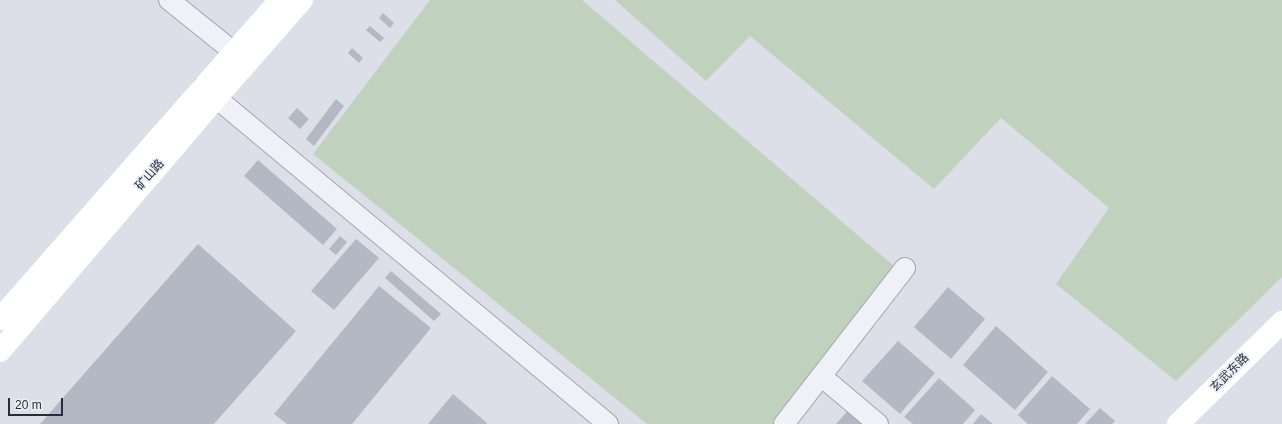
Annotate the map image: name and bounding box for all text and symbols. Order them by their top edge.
street label: 矿山路 [133,157,167,193]
street label: 玄武东路 [1208,351,1252,395]
scale bar [10,390,65,416]
text: 20 m [15,398,42,412]

